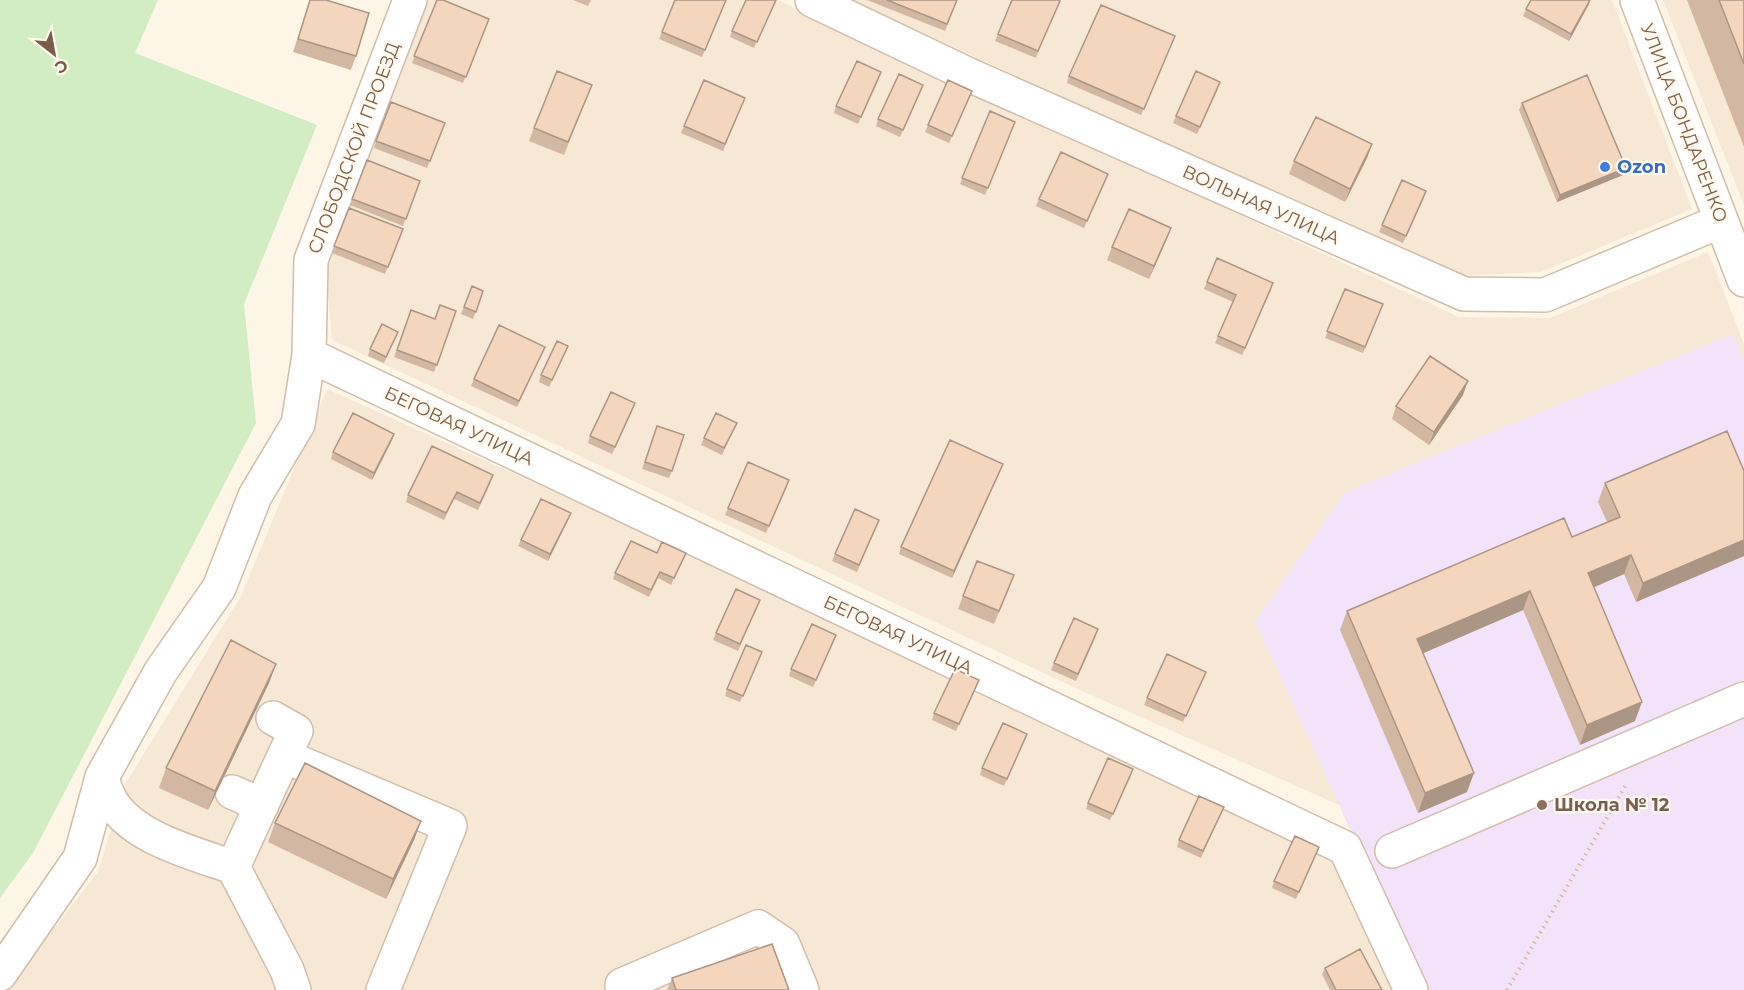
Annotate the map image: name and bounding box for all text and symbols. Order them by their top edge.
street label: УЛИЦА БОНДАРЕНКО [1636,20,1732,226]
north arrow [24,24,84,84]
street label: СЛОБОДСКОЙ ПРОЕЗД [303,39,405,257]
text: С [51,55,71,78]
place label: Ozon [1617,156,1666,178]
street label: ВОЛЬНАЯ УЛИЦА [1179,160,1344,250]
marker: Ozon [1598,160,1612,174]
street label: БЕГОВАЯ УЛИЦА [381,382,538,470]
street label: БЕГОВАЯ УЛИЦА [820,591,977,679]
place label: Школа № 12 [1554,794,1670,816]
marker: Школа № 12 [1535,798,1549,812]

